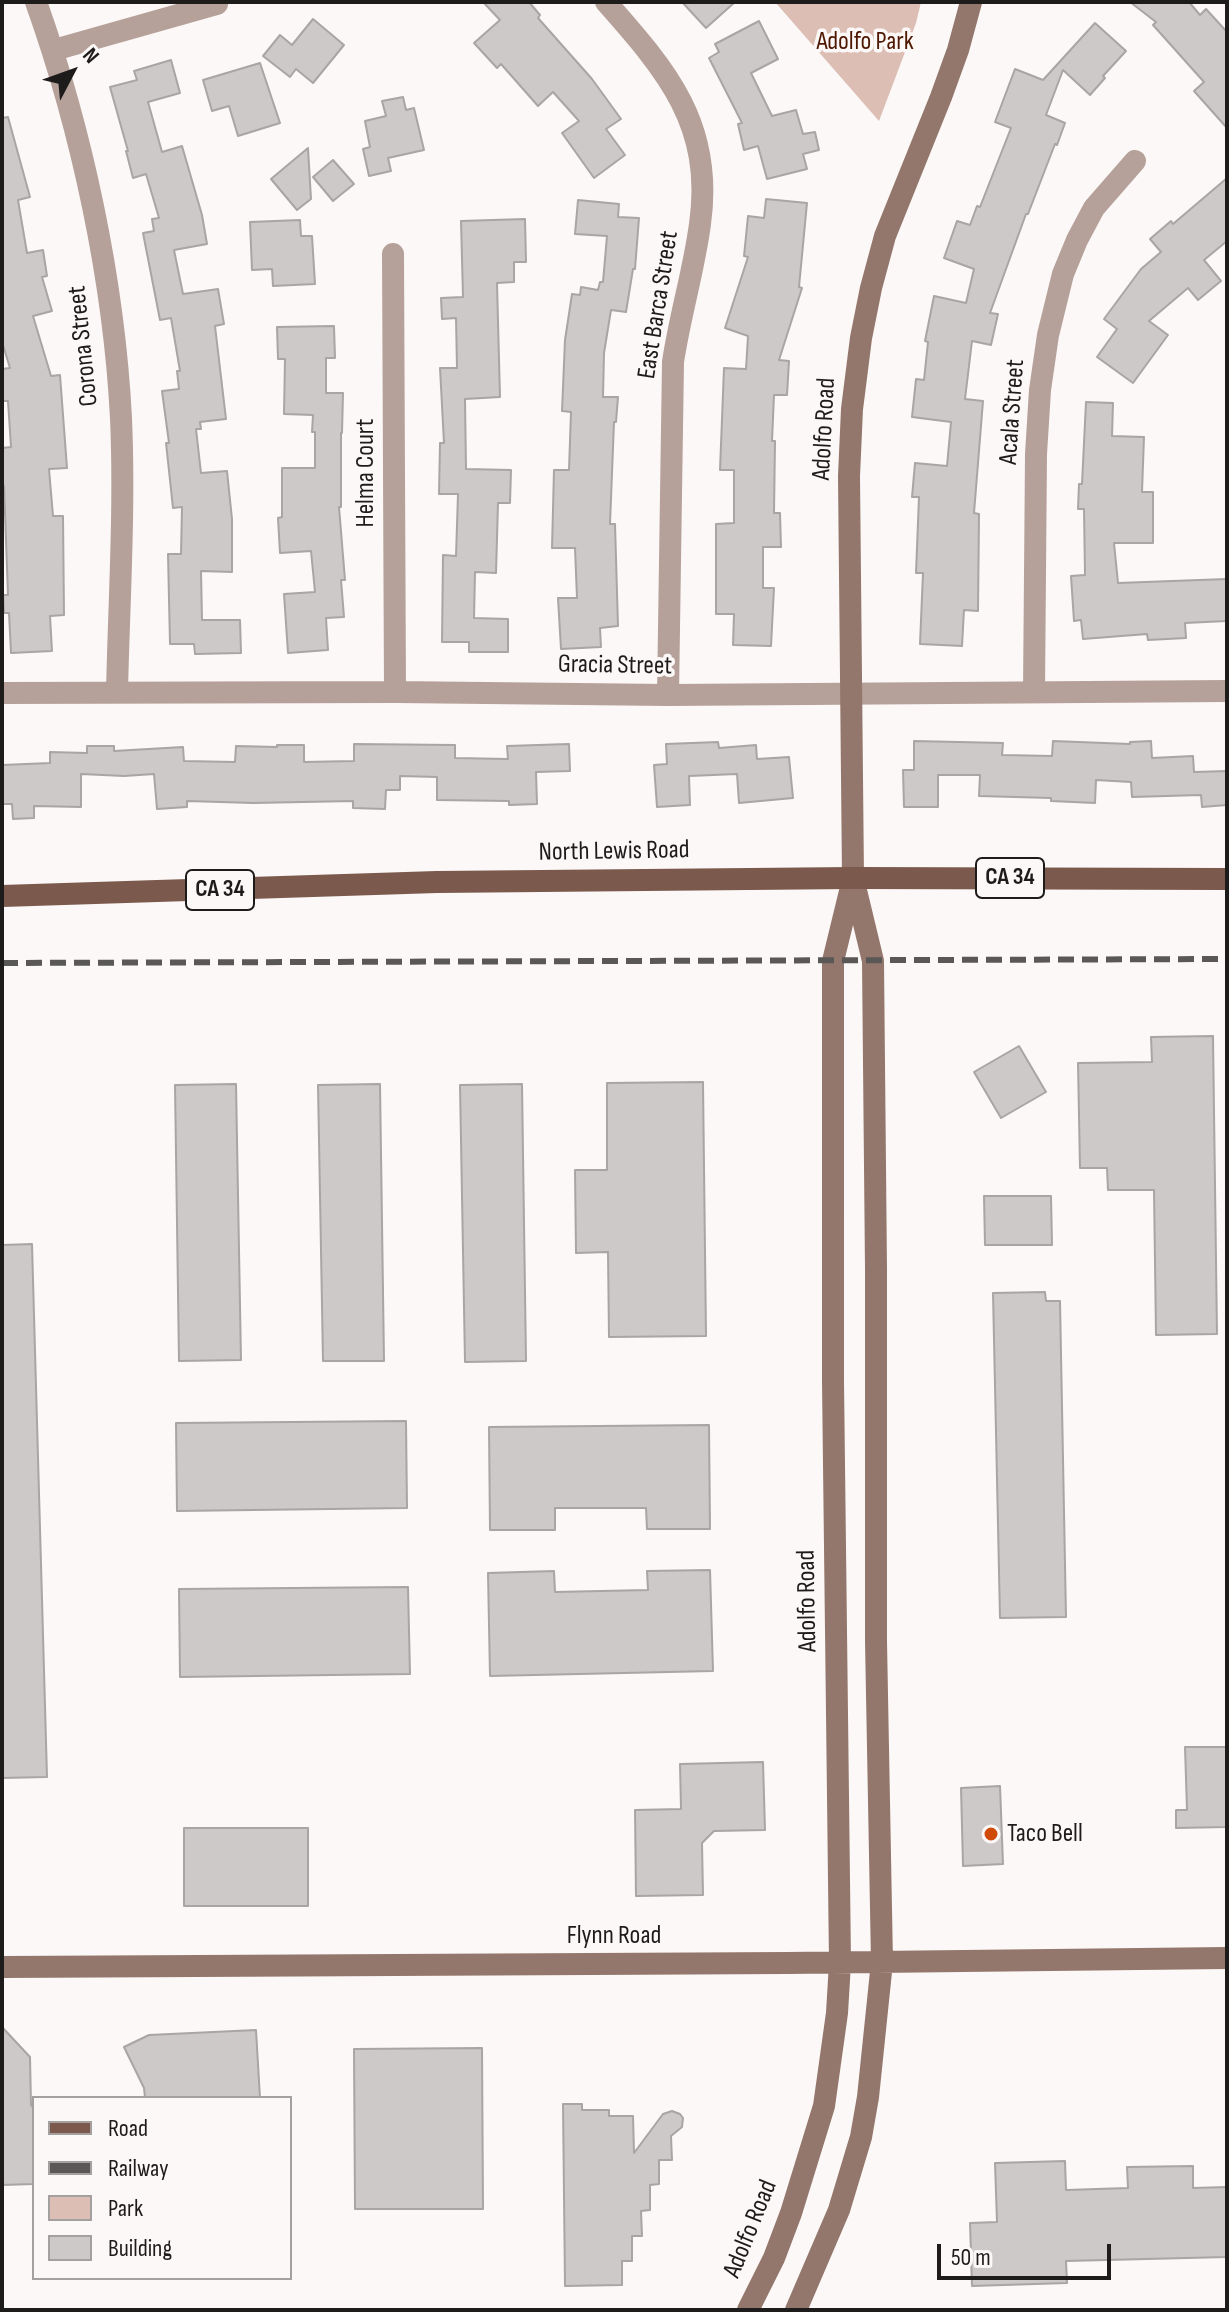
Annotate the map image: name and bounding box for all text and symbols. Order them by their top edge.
park label: Adolfo Park [816,26,914,58]
north arrow [32,32,112,112]
text: N [76,43,105,69]
street label: East Barca Street [632,229,686,381]
street label: Corona Street [62,284,106,408]
street label: Acala Street [994,358,1032,466]
street label: Adolfo Road [807,377,843,481]
street label: Helma Court [350,418,382,528]
street label: Gracia Street [558,649,672,683]
street label: North Lewis Road [538,835,690,869]
road number: CA 34 [976,858,1044,898]
road number: CA 34 [186,870,254,910]
street label: Adolfo Road [792,1550,824,1652]
place label: Taco Bell [1007,1818,1083,1850]
marker: Taco Bell [982,1825,1000,1843]
street label: Flynn Road [567,1920,661,1952]
legend [32,2096,292,2280]
text: Road [108,2114,148,2143]
text: Railway [108,2154,168,2183]
street label: Adolfo Road [717,2176,785,2282]
text: Park [108,2194,143,2223]
scale bar [941,2228,1115,2278]
text: Building [108,2234,172,2263]
text: 50 m [951,2243,991,2272]

